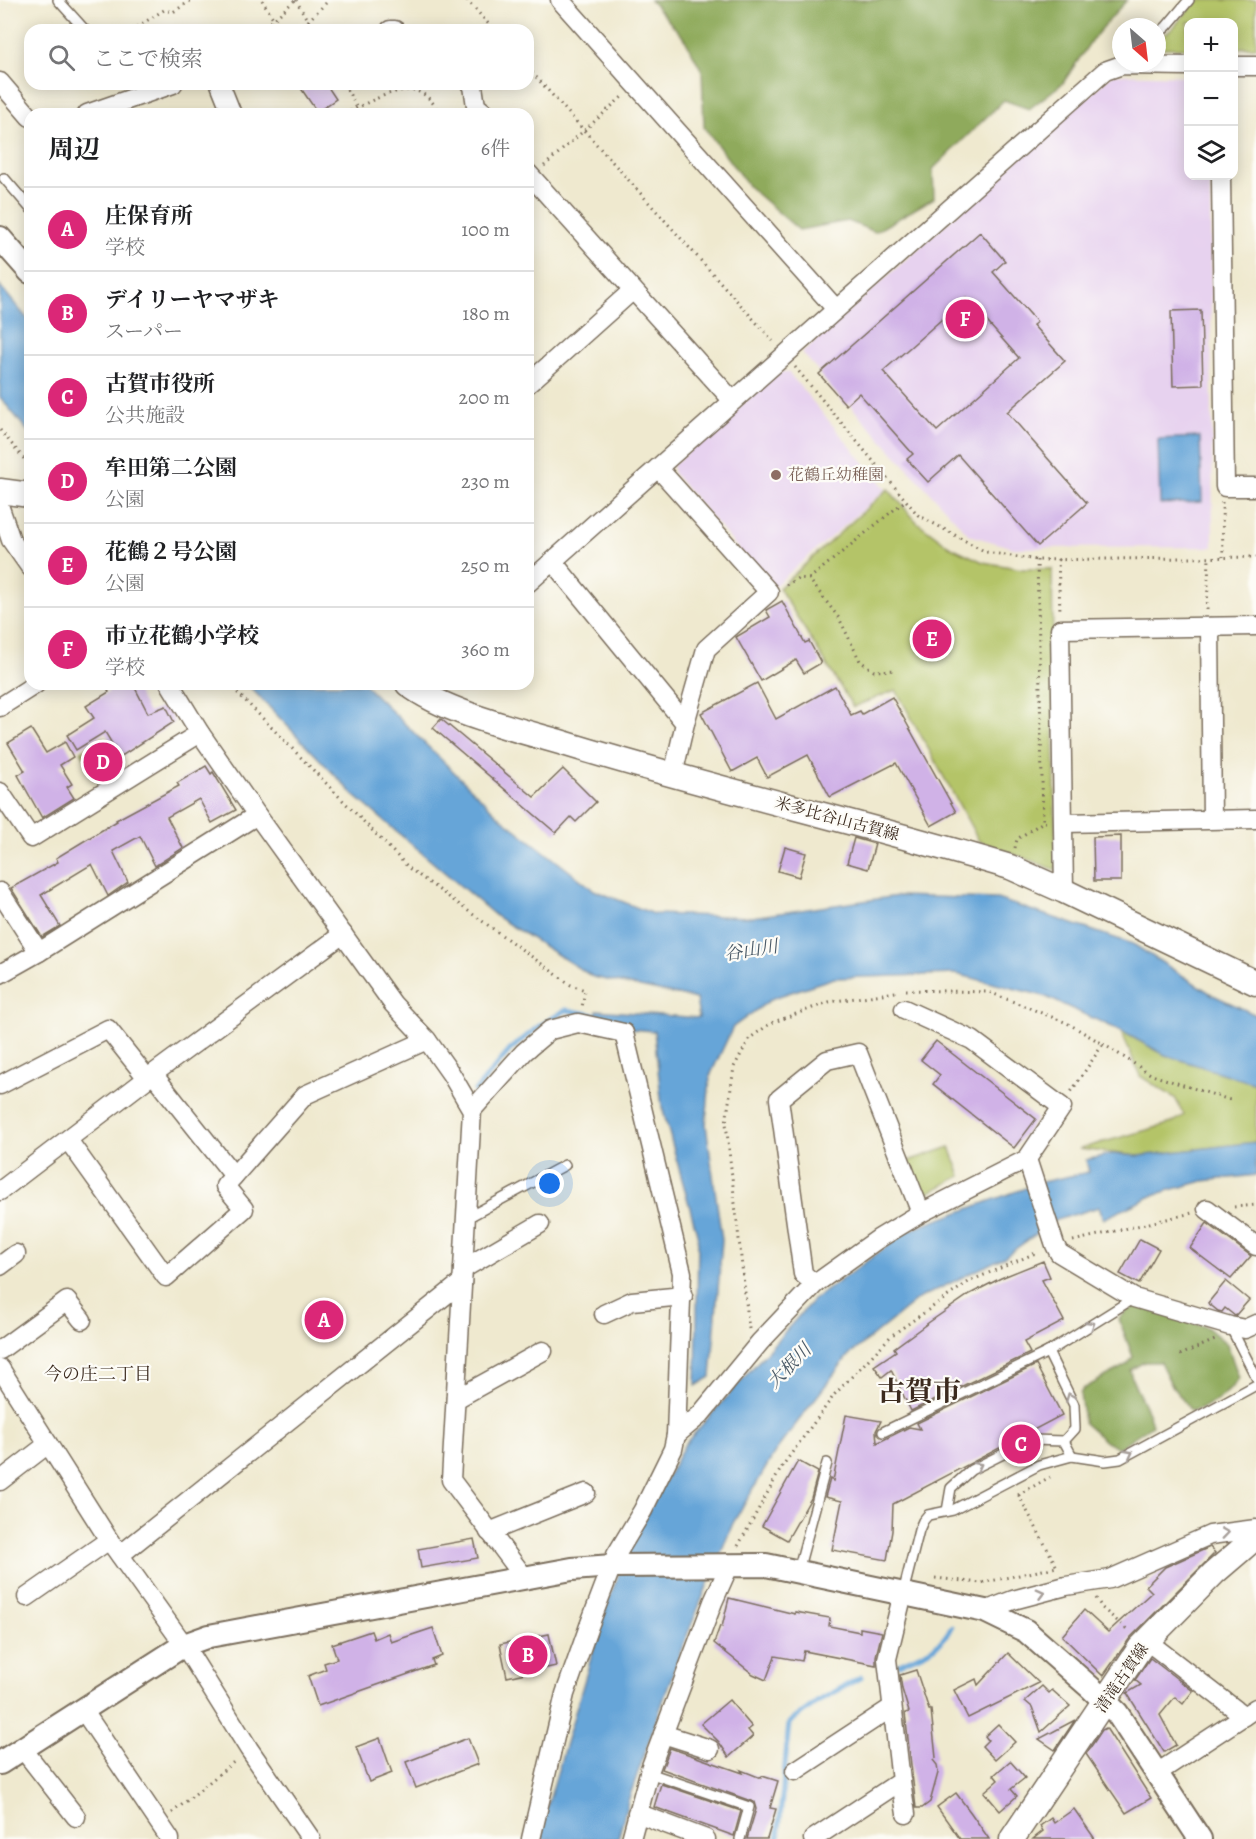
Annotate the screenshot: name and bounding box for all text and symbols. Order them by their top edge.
north arrow [1112,18,1166,72]
map controls [1184,18,1238,180]
button: + [1184,18,1238,72]
search box [24,24,534,90]
icon: search [45,41,78,74]
text: ここで検索 [93,44,203,74]
button: − [1184,72,1238,126]
button: layers [1184,126,1238,180]
text: 周辺 [48,132,100,167]
text: 6件 [481,135,510,162]
text: 庄保育所 [105,201,193,231]
text: A [61,216,74,243]
text: 100 m [461,216,510,243]
text: 学校 [105,234,145,261]
text: デイリーヤマザキ [105,285,279,315]
pin: F [946,296,984,342]
text: B [61,300,74,327]
text: 180 m [462,300,510,327]
text: スーパー [105,318,183,345]
text: 古賀市役所 [105,369,215,399]
text: C [61,384,74,411]
text: 200 m [459,384,510,411]
text: 公共施設 [105,402,185,429]
text: 牟田第二公園 [105,453,237,483]
place label: 花鶴丘幼稚園 [788,464,884,486]
text: D [61,468,74,495]
text: 230 m [461,468,510,495]
marker: 花鶴丘幼稚園 [769,468,783,482]
text: 公園 [105,486,145,513]
text: 花鶴２号公園 [105,537,237,567]
text: E [62,552,73,579]
text: 250 m [461,552,510,579]
text: 公園 [105,570,145,597]
pin: E [912,616,952,662]
text: 市立花鶴小学校 [105,621,259,651]
text: F [62,636,73,663]
text: 360 m [461,636,510,663]
text: 学校 [105,654,145,681]
pin: D [84,740,122,784]
street label: 米多比谷山古賀線 [772,792,902,846]
water label: 谷山川 [722,934,782,966]
your location [535,1169,564,1198]
pin: A [304,1298,344,1342]
one-way arrow [1085,1321,1095,1333]
water label: 大根川 [762,1337,818,1394]
district label: 今の庄二丁目 [44,1362,152,1386]
district label: 古賀市 [877,1373,961,1411]
one-way arrow [1065,1392,1077,1403]
pin: C [1002,1422,1040,1466]
one-way arrow [1122,1450,1133,1461]
one-way arrow [972,1462,982,1473]
one-way arrow [1220,1527,1229,1540]
one-way arrow [1035,1587,1045,1600]
pin: B [508,1632,548,1678]
street label: 清滝古賀線 [1090,1639,1154,1717]

